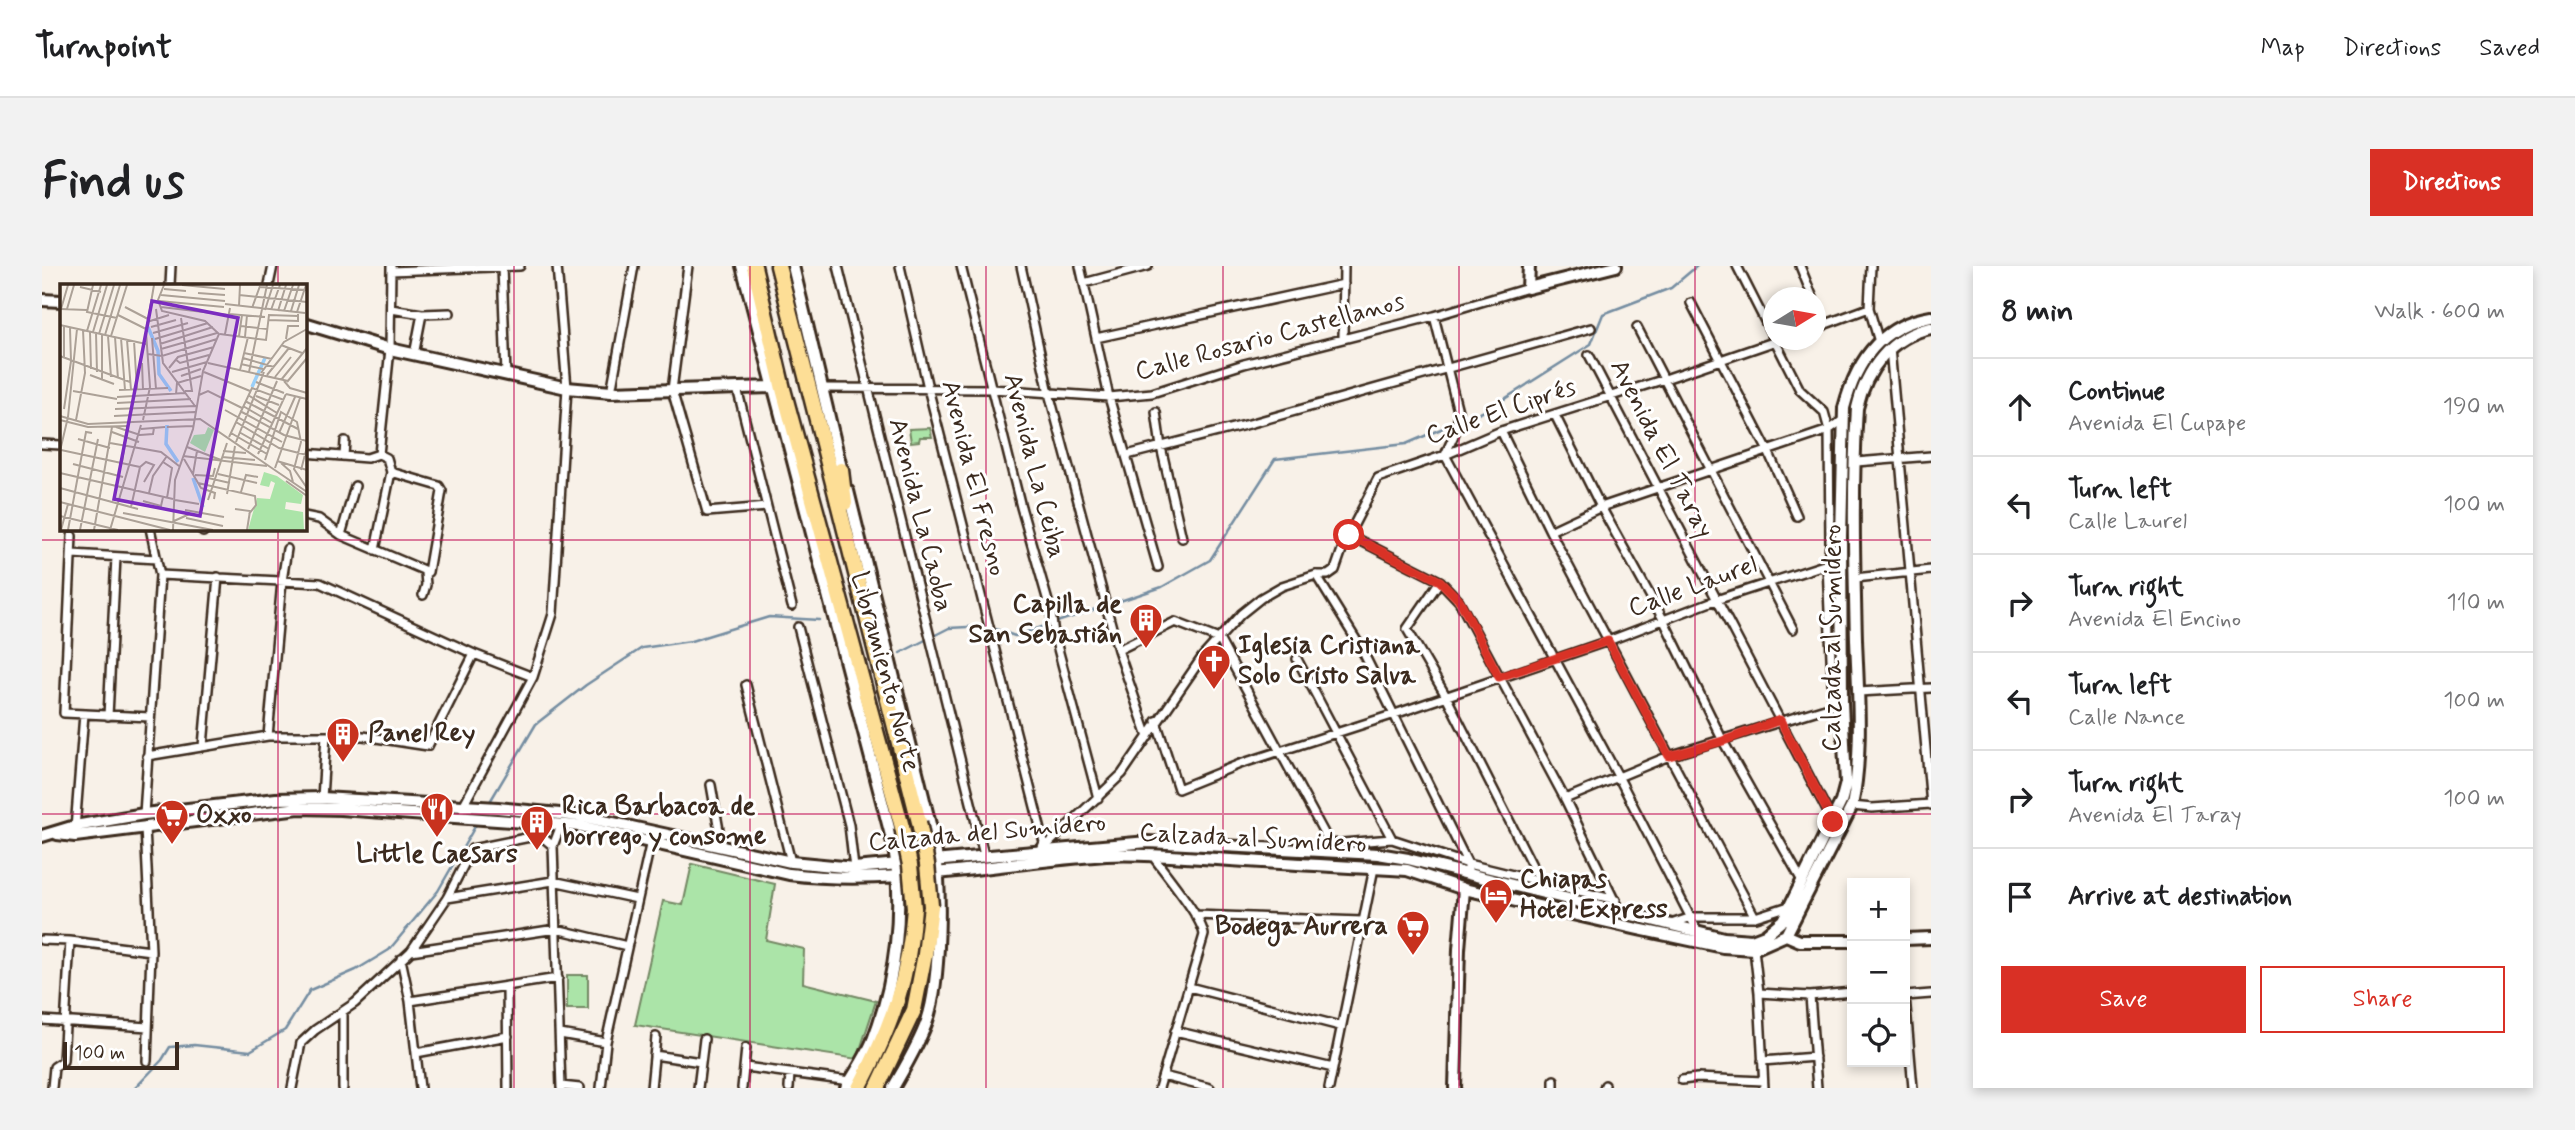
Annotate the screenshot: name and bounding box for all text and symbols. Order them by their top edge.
text: Turnpoint [35,26,172,70]
text: Map [2261,33,2305,64]
text: Directions [2343,33,2441,64]
text: Saved [2479,33,2540,64]
button: Directions [2370,149,2533,216]
text: Find us [42,150,185,215]
inset map [60,284,306,530]
street label: Calle Rosario Castellanos [1132,285,1408,389]
north arrow [1763,287,1826,350]
text: 8 min [2001,292,2074,331]
text: Walk · 600 m [2374,297,2505,327]
street label: Avenida El Taray [1601,354,1721,544]
street label: Avenida La Ceiba [995,370,1073,562]
street label: Calle El Ciprés [1421,370,1581,454]
text: Continue [2068,375,2165,409]
street label: Avenida El Fresno [932,377,1014,579]
icon: ahead [2001,388,2039,426]
text: 190 m [2443,392,2505,422]
text: Avenida El Cupape [2068,409,2246,439]
street label: Avenida La Caoba [880,415,960,615]
text: Turn left [2068,473,2172,507]
icon: left [2001,486,2039,524]
text: 100 m [2443,490,2505,520]
text: Calle Laurel [2068,507,2187,537]
route start [1333,519,1364,550]
street label: Calzada al Sumidero [1816,524,1850,752]
street label: Calle Laurel [1624,548,1762,626]
street label: Libramiento Norte [842,568,928,776]
text: Turn right [2068,571,2184,605]
icon: right [2001,584,2039,622]
place label: Capilla de San Sebastián [969,588,1122,652]
text: 110 m [2446,588,2505,618]
building icon: Capilla de San Sebastián [1127,601,1165,650]
text: Avenida El Encino [2068,605,2241,635]
place label: Iglesia Cristiana Solo Cristo Salva [1238,629,1421,693]
church icon: Iglesia Cristiana Solo Cristo Salva [1195,642,1233,691]
text: Turn left [2068,669,2172,703]
icon: left [2001,682,2039,720]
text: 100 m [2443,686,2505,716]
text: Calle Nance [2068,703,2185,733]
building icon: Panel Rey [324,715,362,764]
place label: Panel Rey [368,717,475,751]
text: Turn right [2068,767,2184,801]
icon: right [2001,780,2039,818]
text: 100 m [2443,784,2505,814]
restaurant icon: Little Caesars [418,790,456,839]
place label: Rica Barbacoa de borrego y consome [562,790,766,855]
supermarket icon: Oxxo [153,797,191,846]
place label: Oxxo [196,799,252,833]
text: Avenida El Taray [2068,801,2242,831]
building icon: Rica Barbacoa de borrego y consome [518,803,556,852]
street label: Calzada del Sumidero [867,806,1107,860]
route end [1817,806,1848,837]
street label: Calzada al Sumidero [1138,816,1368,862]
place label: Little Caesars [356,838,518,872]
place label: Chiapas Hotel Express [1520,863,1668,927]
hotel icon: Chiapas Hotel Express [1477,876,1515,925]
map controls [1847,878,1910,1067]
button: + [1847,878,1910,941]
icon: arrive [2001,878,2039,916]
text: Arrive at destination [2068,880,2292,914]
supermarket icon: Bodega Aurrera [1394,908,1432,957]
place label: Bodega Aurrera [1215,910,1388,947]
button: − [1847,941,1910,1004]
button: Save [2001,966,2246,1033]
button: Share [2260,966,2505,1033]
button: locate [1847,1004,1910,1067]
scale bar [63,1039,178,1071]
text: 100 m [74,1041,125,1066]

